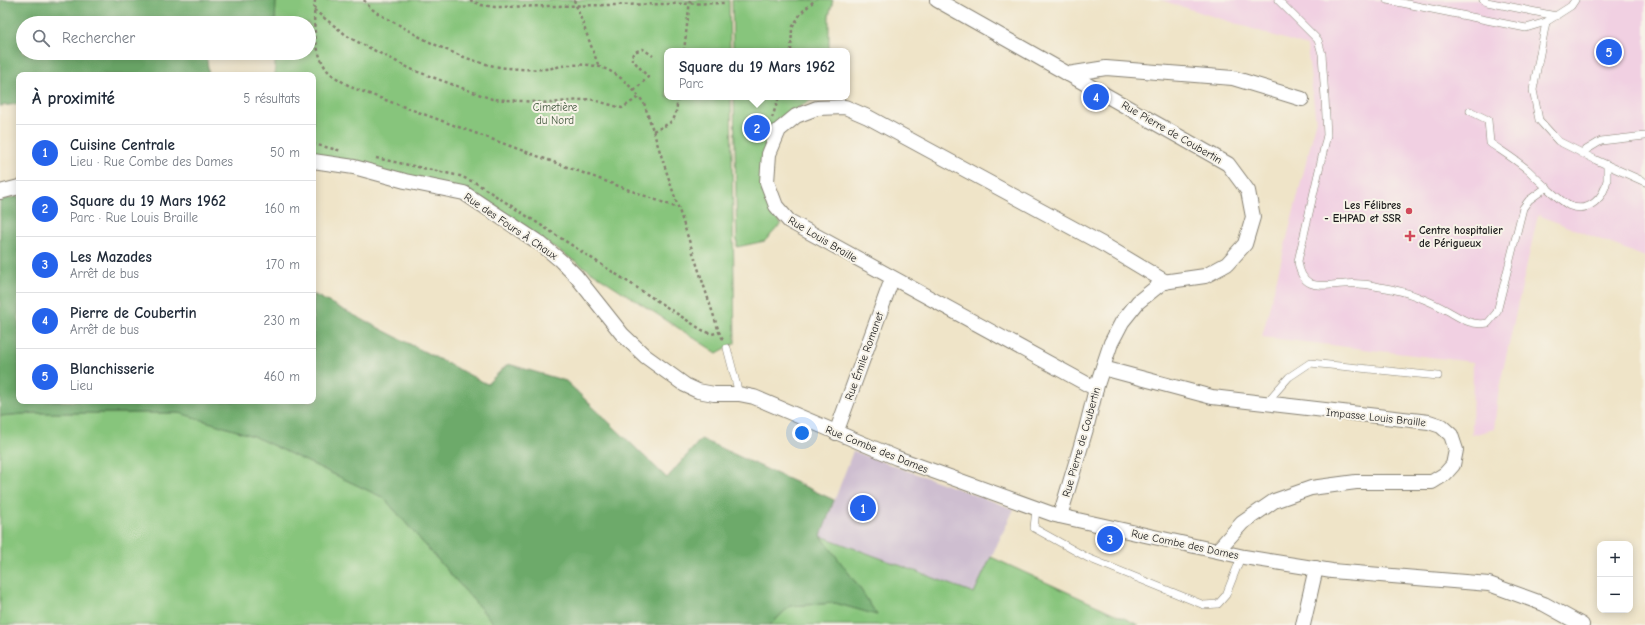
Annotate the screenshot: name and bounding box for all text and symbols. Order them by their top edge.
search box [16,16,316,60]
icon: search [30,27,52,49]
text: Rechercher [62,29,135,47]
pin: 5 [1596,37,1622,67]
popup [664,48,850,100]
text: Square du 19 Mars 1962 [679,58,835,76]
text: Parc [679,76,703,91]
pin: 4 [1083,82,1109,112]
text: À proximité [32,89,115,108]
text: 5 résultats [243,91,300,106]
street label: Rue Pierre de Coubertin [1119,98,1224,167]
park label: Cimetière du Nord [533,101,578,127]
pin: 2 [744,113,770,143]
text: Cuisine Centrale [70,136,175,154]
text: 1 [42,145,48,160]
text: 50 m [270,145,300,160]
text: Lieu · Rue Combe des Dames [70,154,233,169]
street label: Rue des Fours À Chaux [462,189,561,263]
text: Square du 19 Mars 1962 [70,192,226,210]
place label: Les Félibres - EHPAD et SSR [1324,199,1402,225]
text: 2 [42,201,48,216]
text: 160 m [265,201,300,216]
marker: Les Félibres - EHPAD et SSR [1404,206,1414,216]
text: Parc · Rue Louis Braille [70,210,198,225]
street label: Rue Louis Braille [786,214,860,265]
place label: Centre hospitalier de Périgueux [1419,224,1503,250]
marker: Centre hospitalier de Périgueux [1404,230,1416,242]
text: Les Mazades [70,248,152,266]
text: 3 [42,257,48,272]
text: 170 m [266,257,300,272]
text: Arrêt de bus [70,266,139,281]
text: Pierre de Coubertin [70,304,197,322]
street label: Rue Émile Romanet [842,309,887,402]
text: 4 [42,313,48,328]
text: 230 m [264,313,300,328]
text: Arrêt de bus [70,322,139,337]
text: Blanchisserie [70,360,154,378]
text: 5 [42,369,48,384]
text: 460 m [264,369,300,384]
text: Lieu [70,378,93,393]
street label: Rue Pierre de Coubertin [1060,386,1103,499]
street label: Impasse Louis Braille [1325,406,1427,429]
your location [792,423,812,443]
street label: Rue Combe des Dames [824,423,930,476]
pin: 1 [850,493,876,523]
pin: 3 [1097,524,1123,554]
street label: Rue Combe des Dames [1130,527,1240,562]
map controls [1597,541,1633,613]
button: + [1597,541,1633,577]
button: − [1597,577,1633,613]

